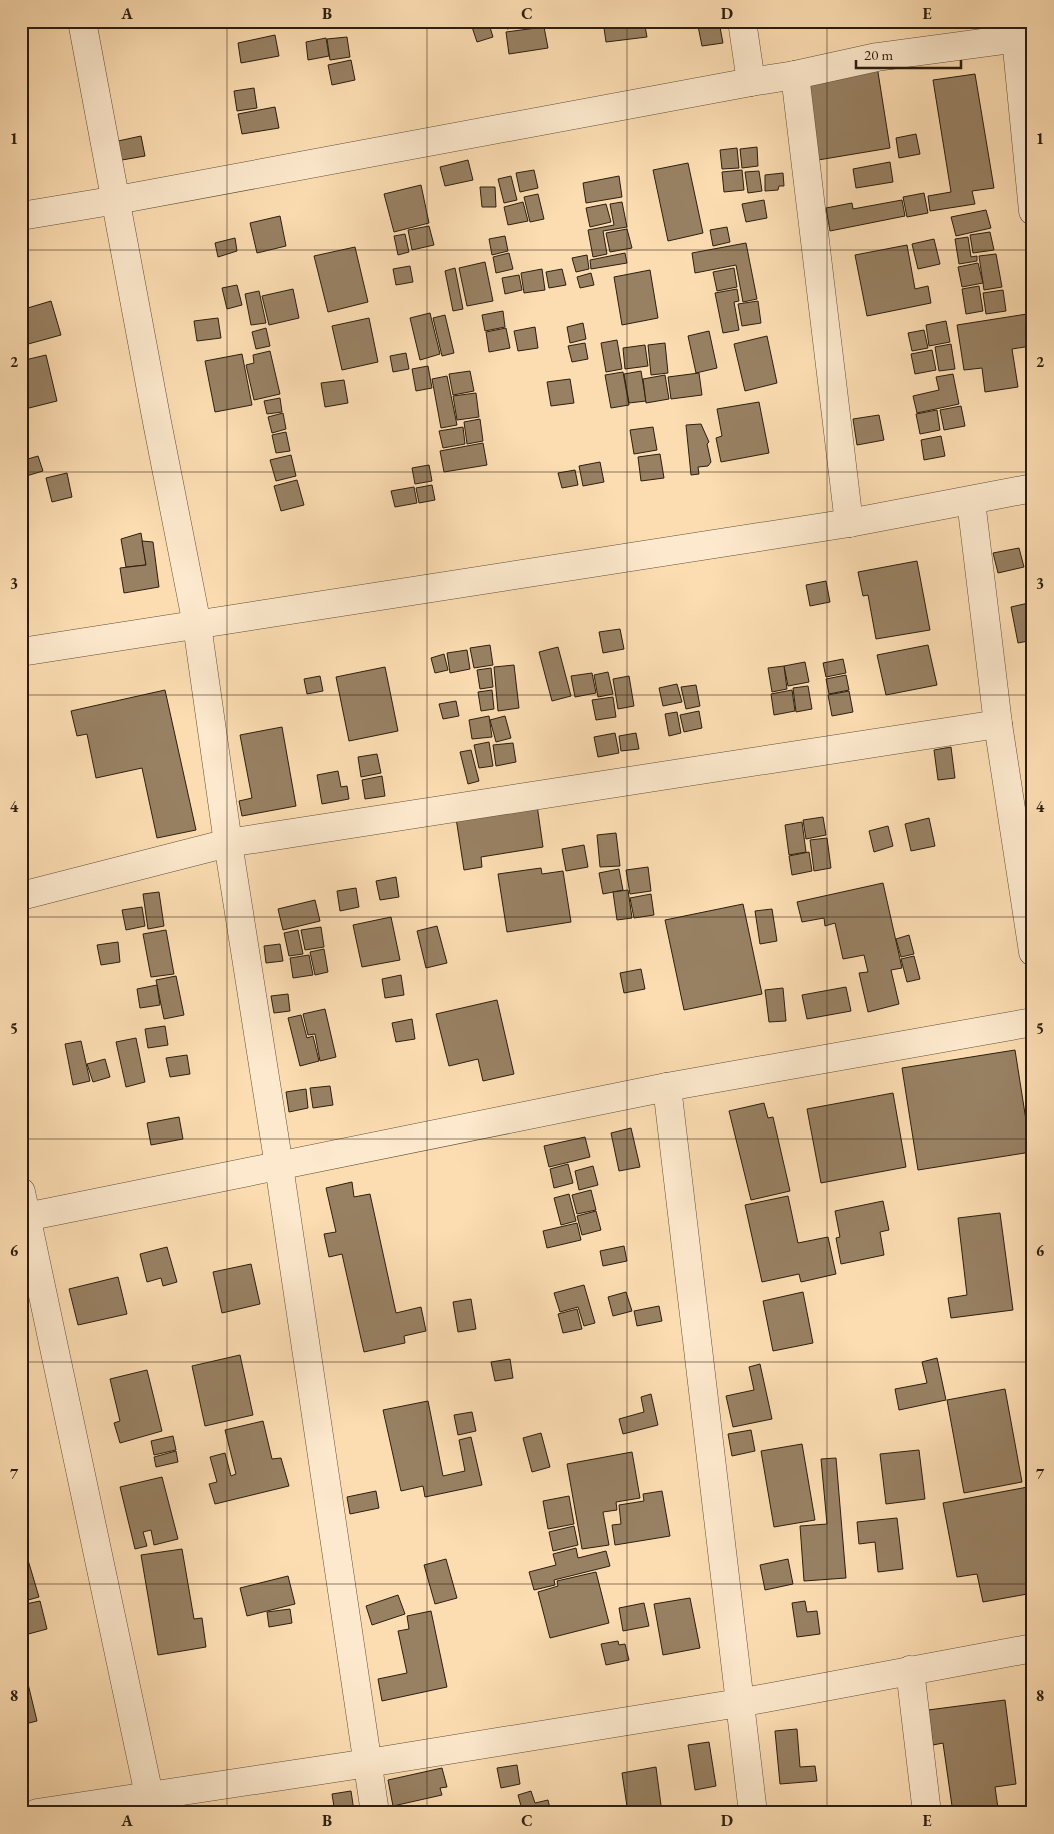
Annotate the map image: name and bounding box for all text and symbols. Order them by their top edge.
text: A [120,3,133,24]
text: B [322,3,332,24]
text: C [521,3,533,24]
text: D [721,3,733,24]
text: E [922,3,932,24]
scale bar [856,38,962,70]
text: 20 m [864,45,893,64]
text: 1 [10,128,18,149]
text: 1 [1036,128,1044,149]
text: 2 [10,351,19,372]
text: 2 [1036,351,1045,372]
text: 3 [10,573,18,594]
text: 3 [1036,573,1044,594]
text: 4 [10,796,19,817]
text: 4 [1036,796,1045,817]
text: 5 [10,1018,18,1039]
text: 5 [1036,1018,1044,1039]
text: 6 [10,1240,19,1261]
text: 6 [1036,1240,1045,1261]
text: 7 [10,1463,19,1484]
text: 7 [1036,1463,1045,1484]
text: 8 [10,1685,18,1706]
text: 8 [1036,1685,1044,1706]
text: A [120,1810,133,1831]
text: B [322,1810,332,1831]
text: C [521,1810,533,1831]
text: D [721,1810,733,1831]
text: E [922,1810,932,1831]

